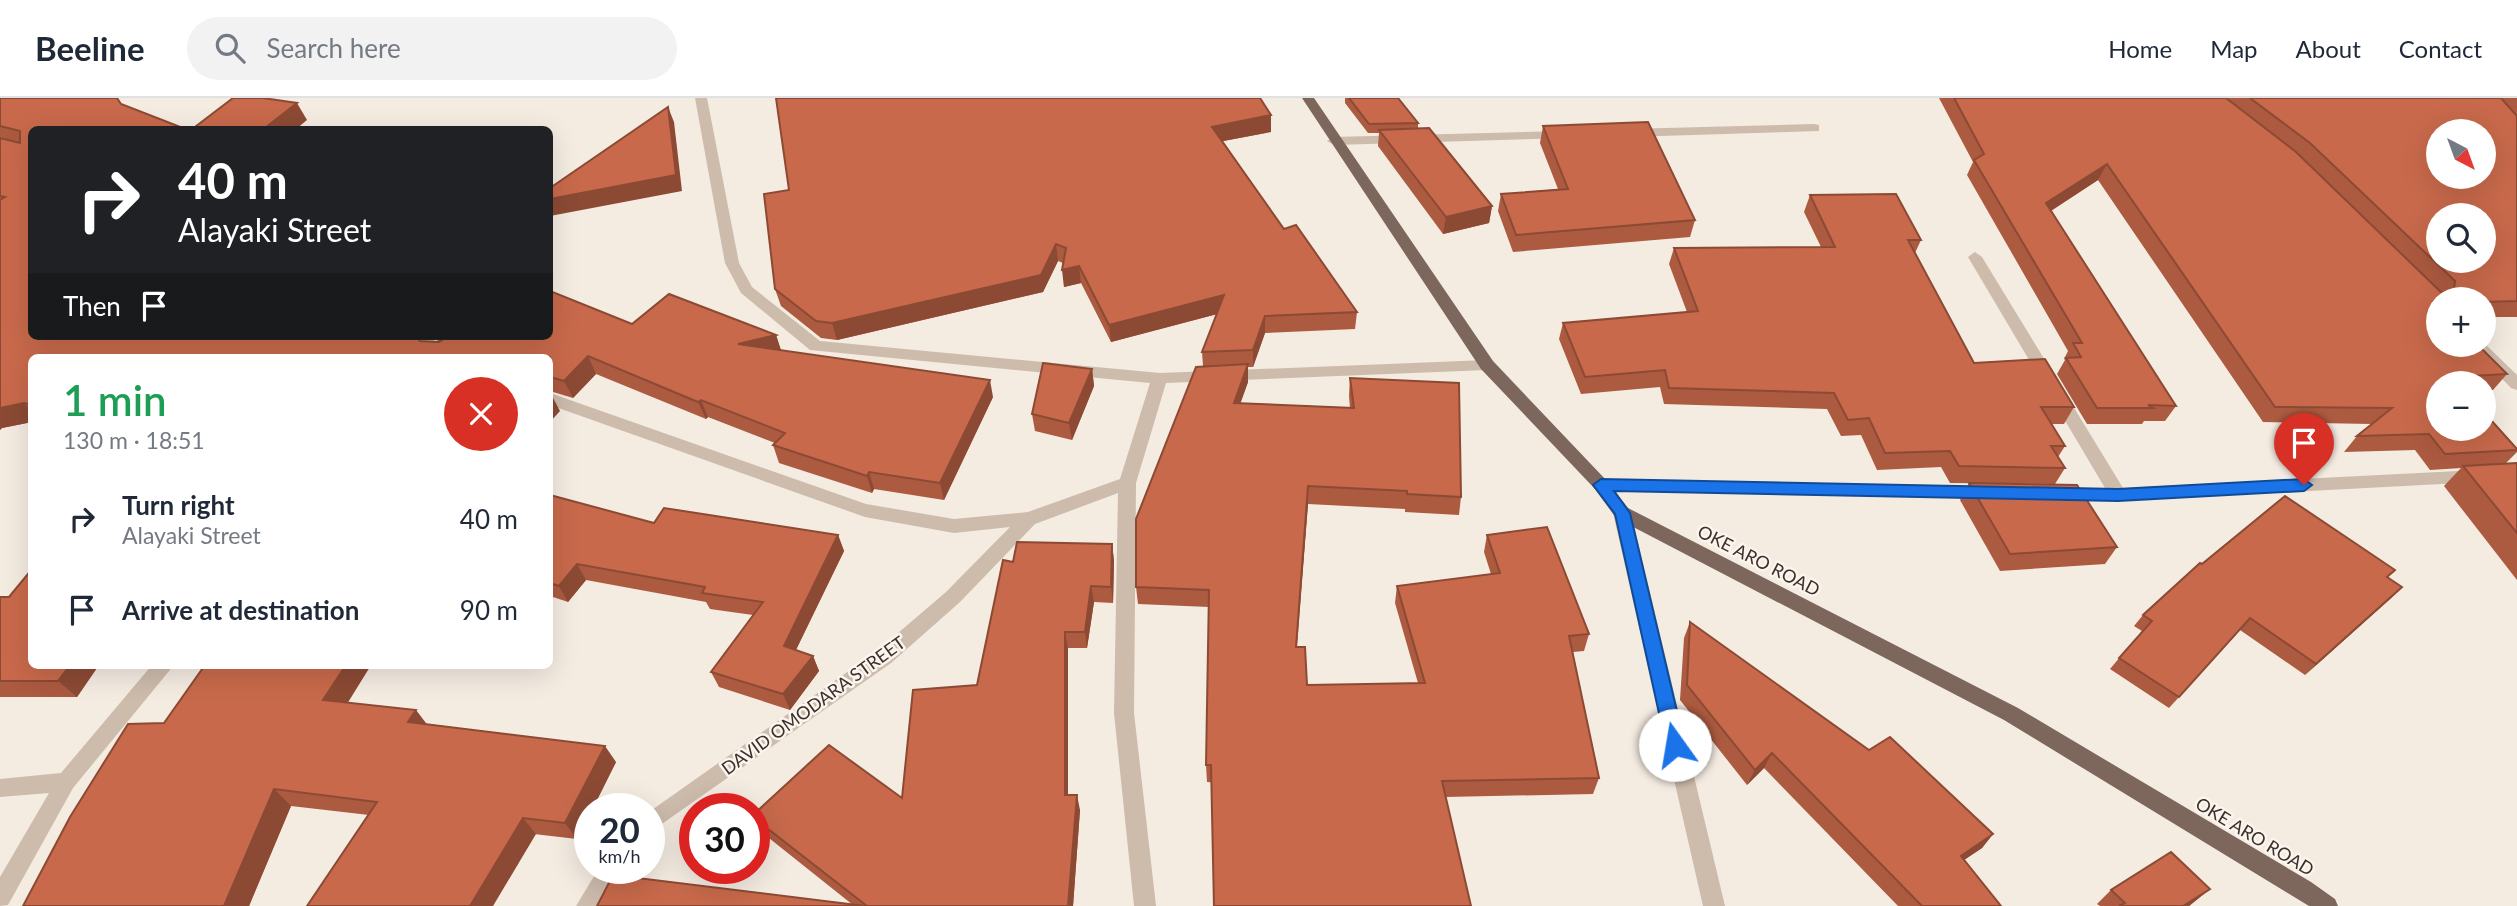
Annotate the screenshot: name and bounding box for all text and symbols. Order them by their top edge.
search box [187,17,677,80]
text: Beeline [35,28,145,68]
icon: search [211,29,249,67]
text: Search here [267,32,401,64]
text: Home [2108,34,2172,63]
text: Map [2210,34,2258,63]
text: About [2296,34,2361,63]
text: Contact [2399,34,2482,63]
north arrow [2426,119,2496,189]
map controls [2426,119,2496,441]
text: 40 m [178,151,288,209]
icon: right [63,154,154,245]
button: search [2426,203,2496,273]
text: Alayaki Street [178,210,371,249]
icon: arrive [135,287,173,325]
button: + [2426,287,2496,357]
text: Then [63,290,121,322]
button: − [2426,371,2496,441]
text: 1 min [63,375,167,425]
button: close [444,377,518,451]
pin [2274,413,2334,485]
icon: arrive [2285,424,2323,462]
text: 130 m · 18:51 [63,426,205,454]
text: Turn right [122,489,235,521]
icon: right [63,500,101,538]
text: 40 m [460,503,518,535]
street label: OKE ARO ROAD [1694,520,1824,600]
text: Alayaki Street [122,521,261,549]
icon: arrive [63,591,101,629]
text: Arrive at destination [122,594,359,626]
text: 90 m [460,594,518,626]
street label: DAVID OMODARA STREET [717,631,909,779]
position arrow [1638,708,1712,782]
street label: OKE ARO ROAD [2192,792,2318,880]
speed limit sign: 30 [679,793,770,884]
text: 20 [599,808,640,850]
text: km/h [598,845,641,867]

